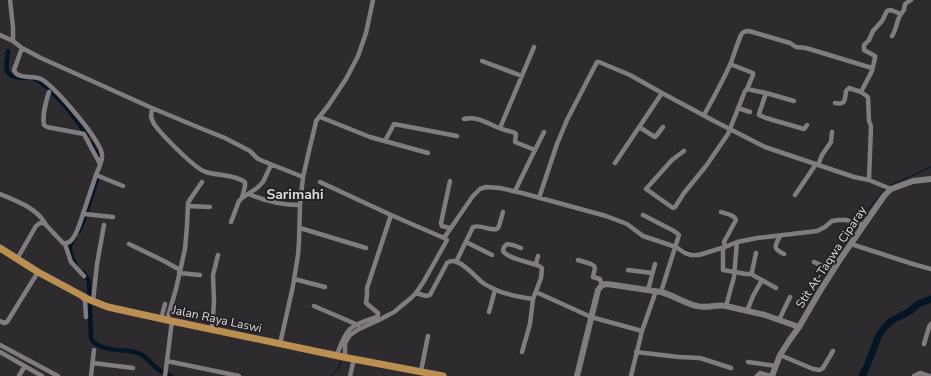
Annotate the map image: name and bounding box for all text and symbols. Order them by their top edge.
district label: Sarimahi [266,185,324,204]
street label: Stit At-Taqwa Ciparay [792,202,871,311]
street label: Jalan Raya Laswi [170,301,263,336]

